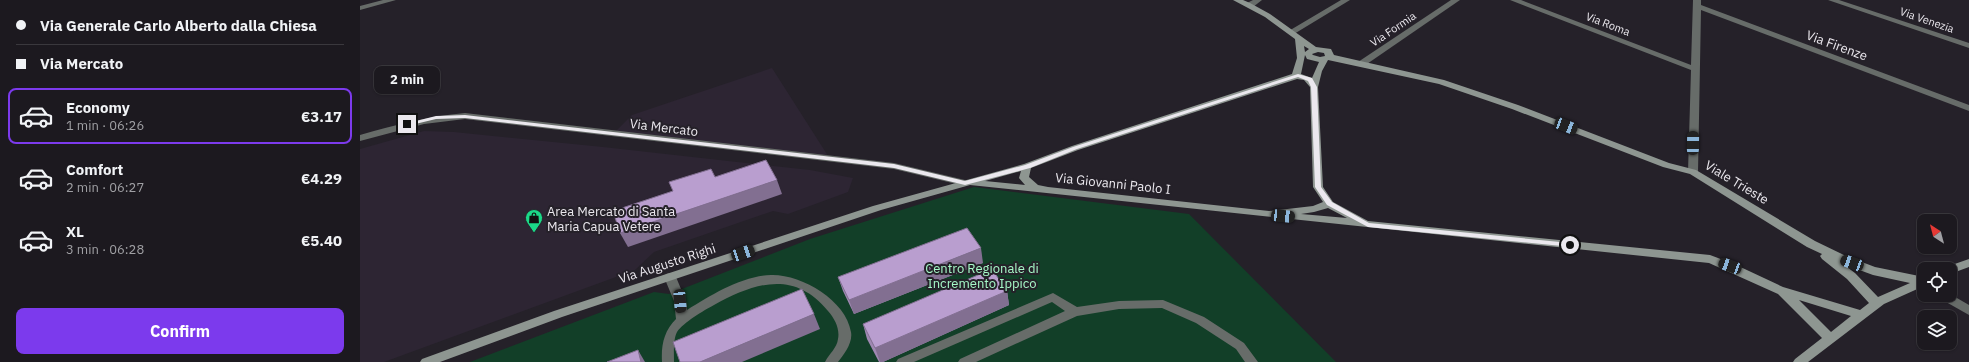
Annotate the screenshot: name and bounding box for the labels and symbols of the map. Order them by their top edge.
street label: Via Venezia [1898,4,1956,36]
street label: Via Formia [1367,9,1419,49]
street label: Via Roma [1584,9,1632,39]
street label: Via Firenze [1804,27,1870,64]
callout: 2 min [374,66,440,94]
route end [398,115,416,133]
street label: Via Mercato [629,115,699,140]
car [1553,116,1579,136]
car [1687,131,1699,155]
street label: Viale Trieste [1702,157,1772,208]
street label: Via Giovanni Paolo I [1054,169,1172,198]
place label: Area Mercato di Santa Maria Capua Vetere [547,203,675,235]
shop icon: Area Mercato di Santa Maria Capua Vetere [524,208,544,233]
car [1270,209,1296,223]
north arrow [1917,214,1957,254]
route start [1561,236,1579,254]
street label: Via Augusto Righi [616,240,718,287]
car [730,243,756,263]
car [1839,253,1865,273]
car [1717,256,1743,276]
park label: Centro Regionale di Incremento Ippico [925,260,1039,292]
car [673,289,687,313]

